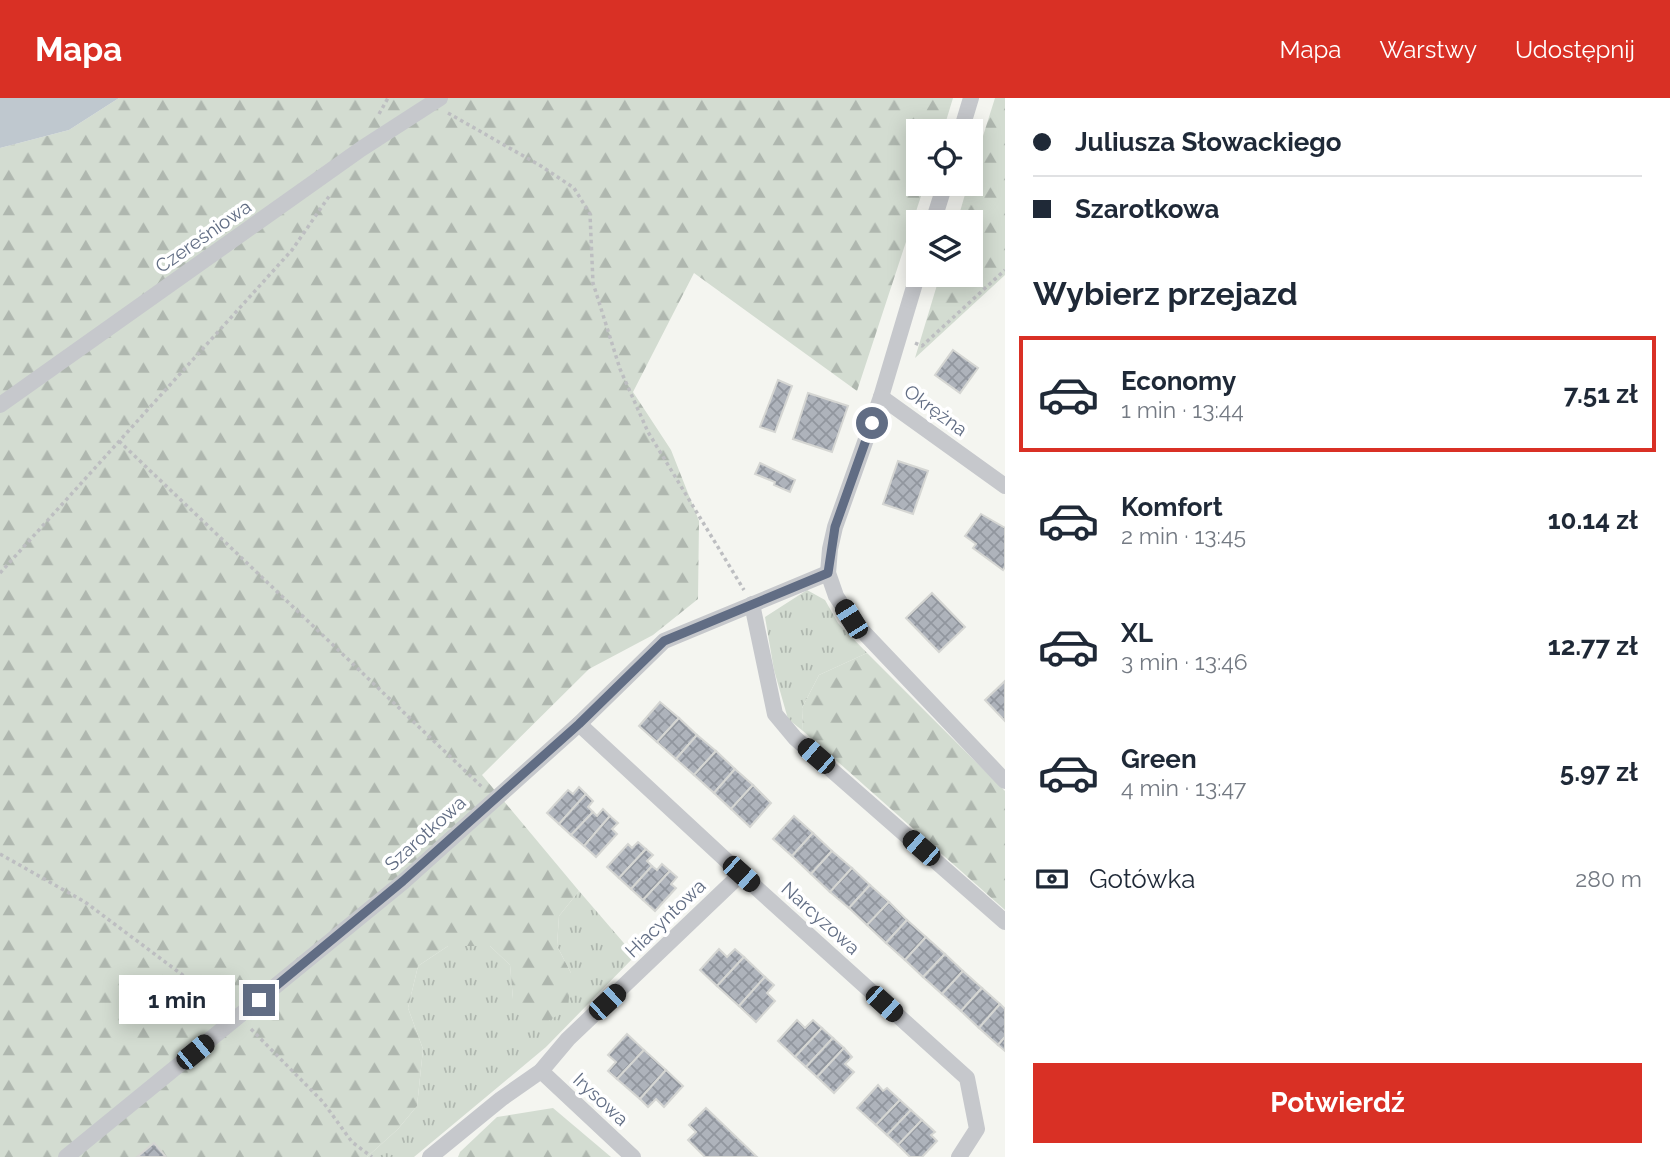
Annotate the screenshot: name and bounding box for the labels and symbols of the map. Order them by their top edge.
street label: Czereśniowa [151,195,255,277]
street label: Okrężna [900,380,972,440]
route start [856,407,888,439]
car [831,596,872,642]
car [794,734,839,778]
street label: Szarotkowa [380,791,470,875]
car [899,826,944,870]
car [719,852,764,896]
street label: Hiacyntowa [620,874,710,962]
street label: Narcyzowa [777,877,865,959]
callout: 1 min [119,976,234,1024]
car [585,980,630,1024]
car [862,982,907,1026]
route end [243,984,275,1016]
car [173,1031,218,1073]
street label: Irysowa [569,1068,633,1130]

